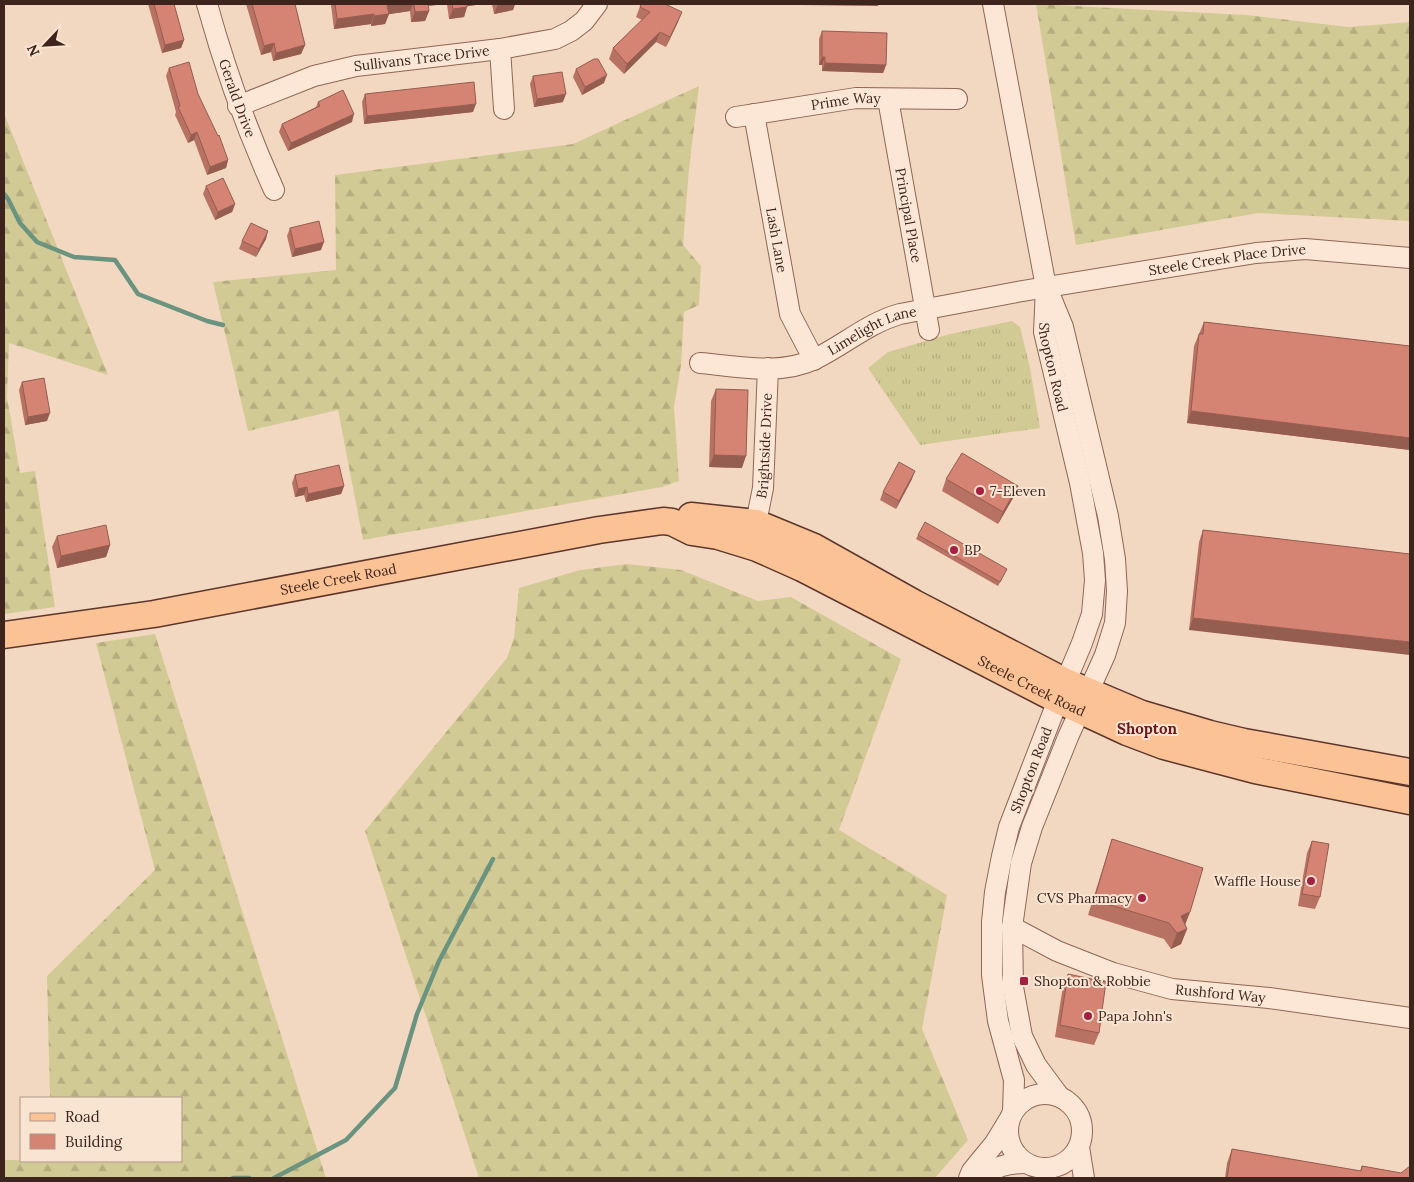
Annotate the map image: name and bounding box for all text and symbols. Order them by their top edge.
north arrow [20,20,70,70]
street label: Sullivans Trace Drive [353,41,491,75]
text: N [23,42,44,59]
street label: Gerald Drive [215,57,260,141]
street label: Prime Way [810,89,881,114]
street label: Principal Place [891,166,926,264]
street label: Lash Lane [762,206,791,274]
street label: Steele Creek Place Drive [1147,240,1307,279]
street label: Limelight Lane [824,302,918,359]
street label: Shopton Road [1035,322,1072,414]
street label: Brightside Drive [752,392,776,500]
place label: 7-Eleven [990,482,1046,500]
marker: 7-Eleven [974,485,986,497]
place label: BP [964,541,982,559]
marker: BP [948,544,960,556]
street label: Steele Creek Road [279,559,398,599]
street label: Steele Creek Road [975,651,1088,721]
district label: Shopton [1117,719,1177,738]
street label: Shopton Road [1006,724,1056,816]
place label: Waffle House [1214,872,1301,890]
marker: Waffle House [1305,875,1317,887]
place label: CVS Pharmacy [1037,889,1133,907]
marker: CVS Pharmacy [1136,892,1148,904]
place label: Shopton & Robbie [1034,972,1151,990]
marker: Shopton & Robbie [1018,975,1030,987]
street label: Rushford Way [1174,980,1267,1007]
place label: Papa John's [1098,1007,1172,1025]
marker: Papa John's [1082,1010,1094,1022]
legend [20,1097,182,1162]
text: Road [65,1107,100,1126]
text: Building [65,1132,123,1151]

